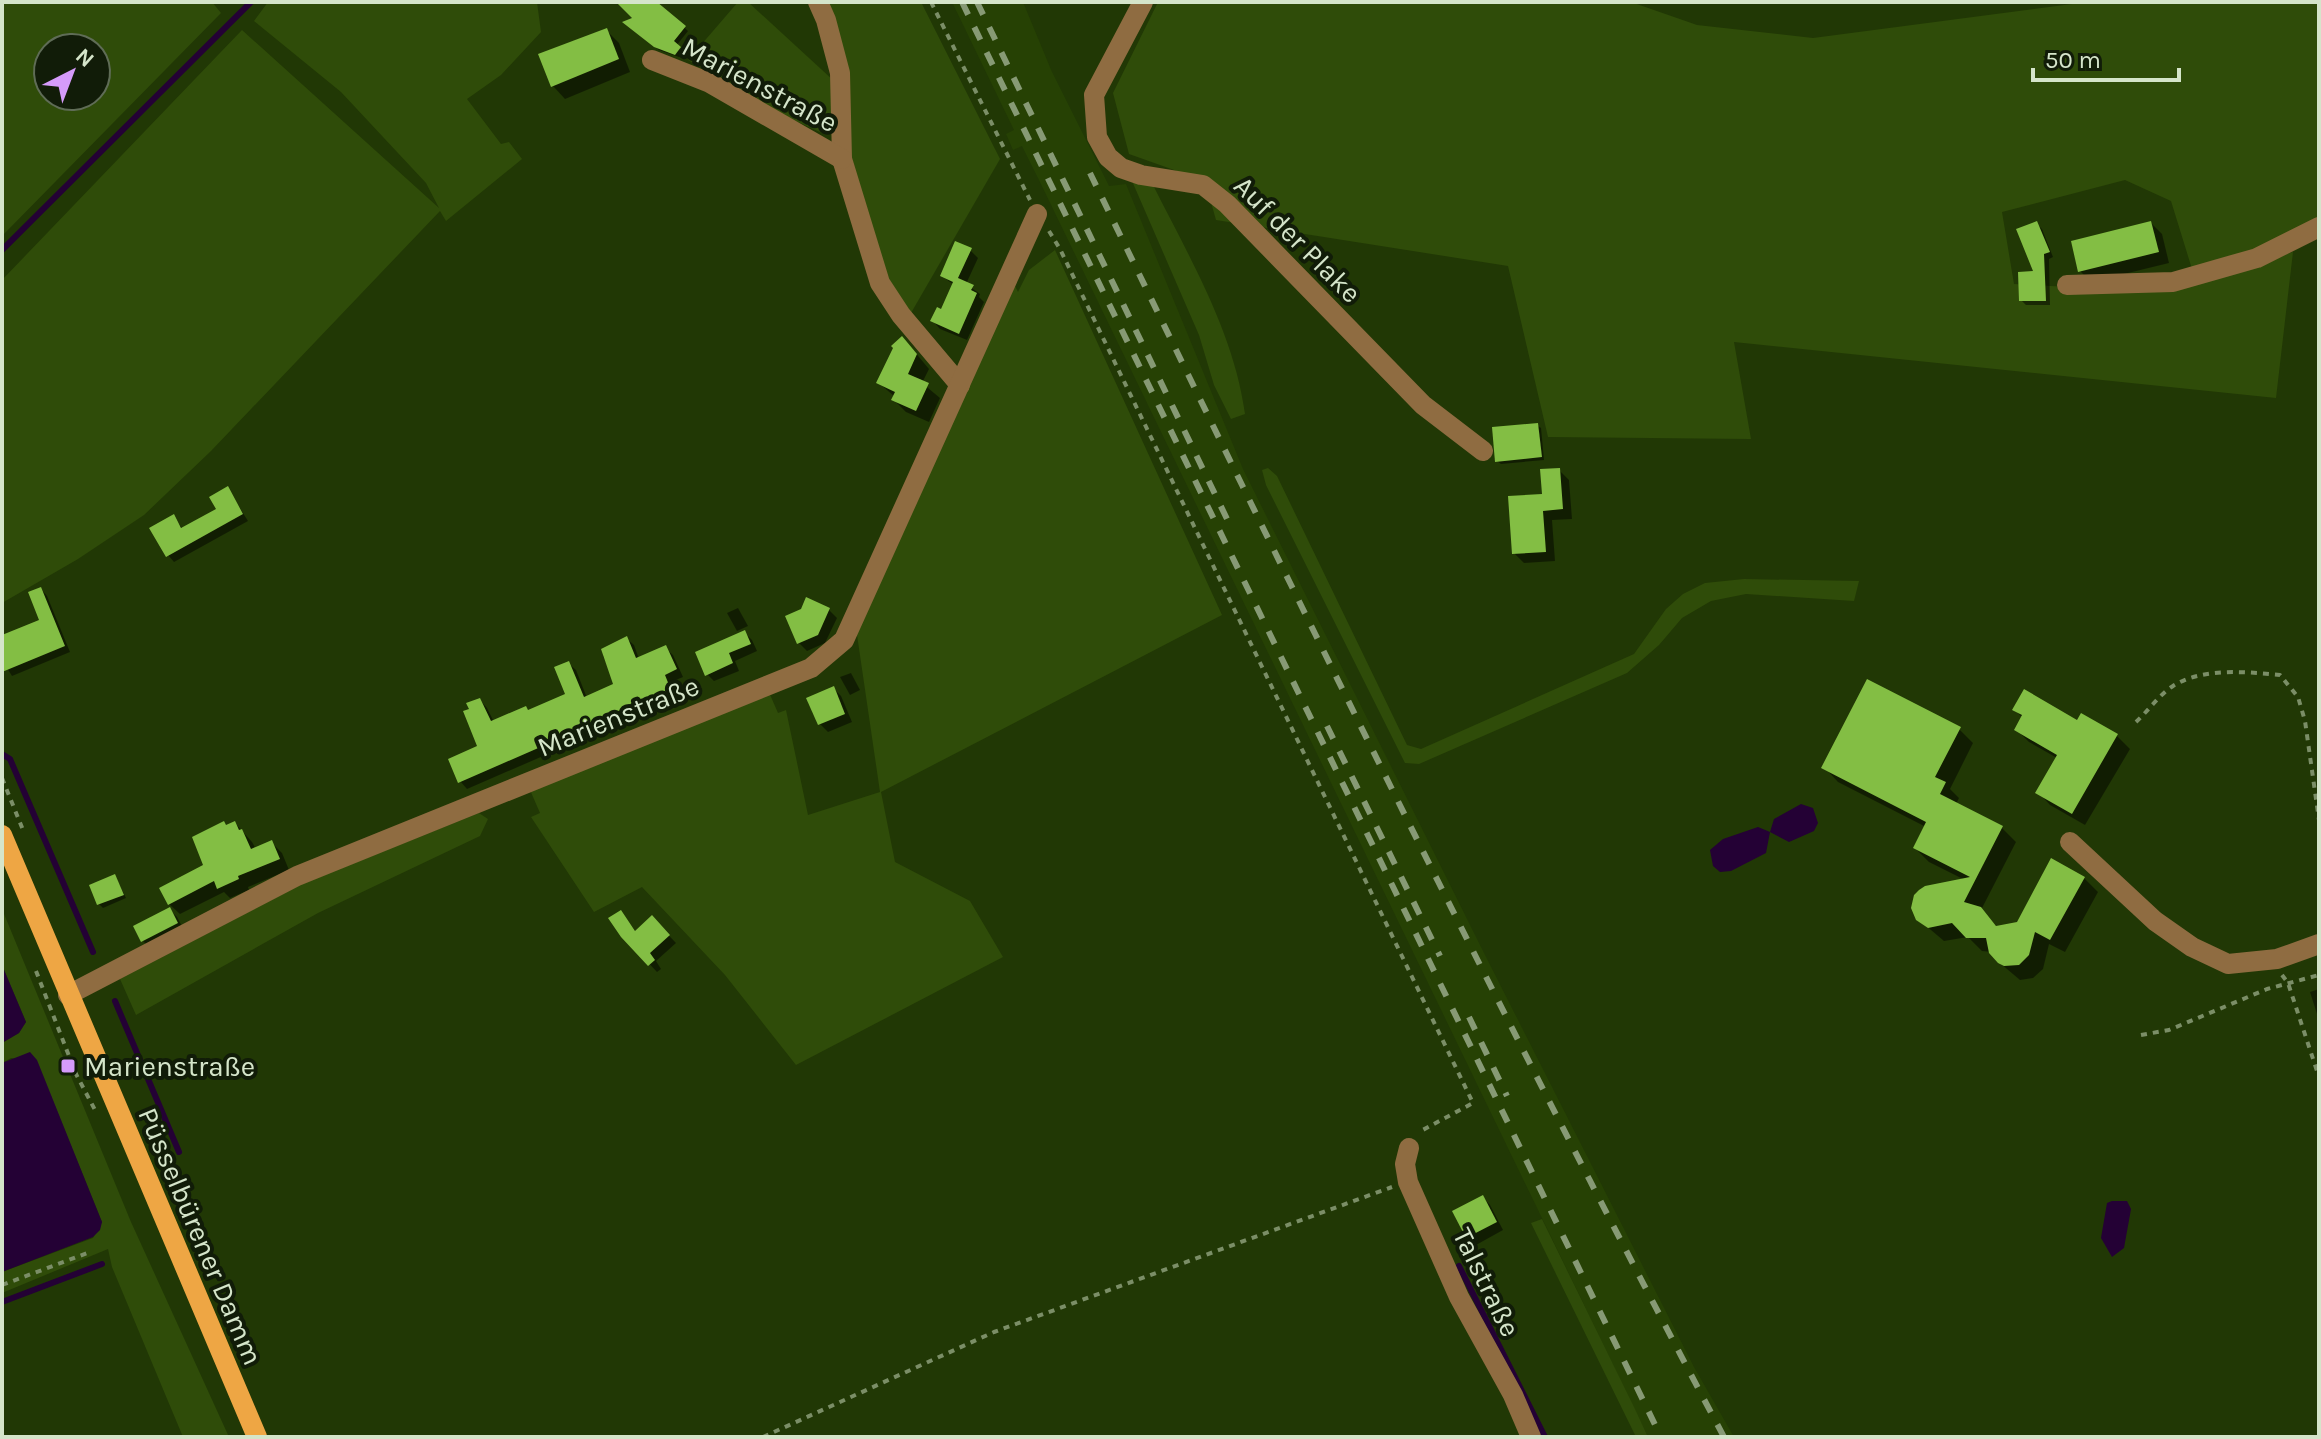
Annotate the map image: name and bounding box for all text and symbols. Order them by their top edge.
street label: Marienstraße [676,30,843,139]
north arrow [32,32,112,112]
scale bar [2033,32,2179,82]
text: N [70,43,99,73]
text: 50 m [2045,46,2101,74]
street label: Auf der Plake [1227,169,1368,310]
street label: Marienstraße [533,669,704,764]
place label: Marienstraße [84,1050,255,1083]
marker: Marienstraße [59,1057,77,1075]
street label: Püsselbürener Damm [131,1102,270,1370]
street label: Talstraße [1446,1222,1527,1342]

